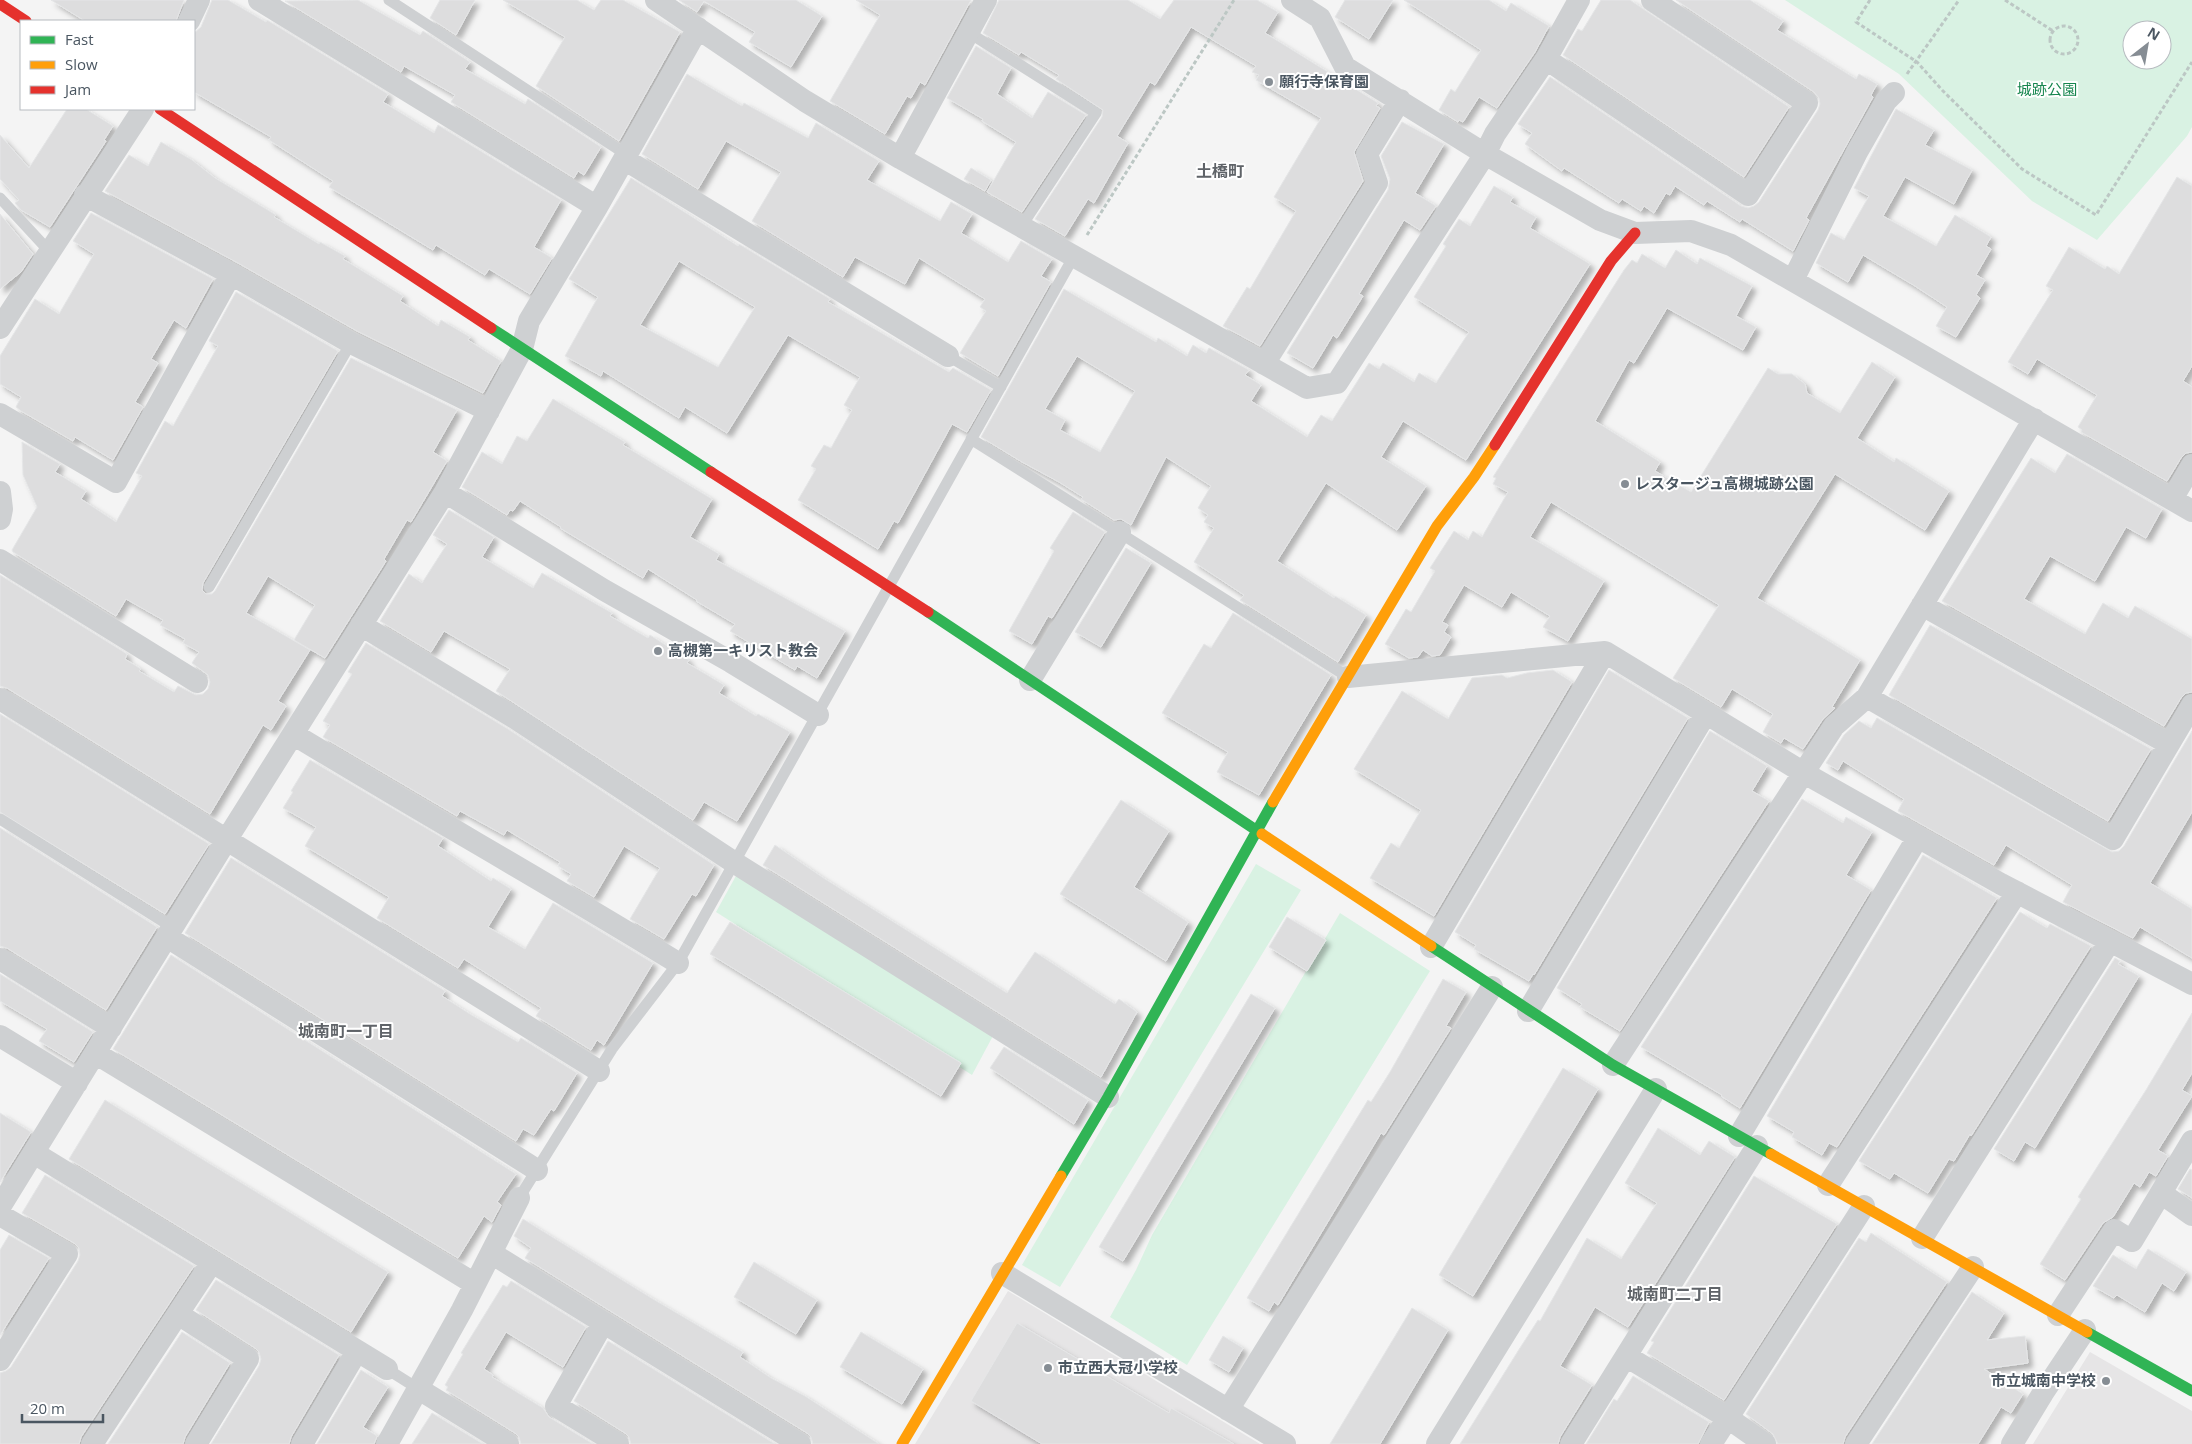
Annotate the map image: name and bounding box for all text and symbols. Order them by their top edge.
legend [20,20,195,110]
north arrow [2122,20,2172,70]
text: N [2144,22,2164,45]
text: Fast [65,29,94,49]
text: Slow [65,54,98,74]
place label: 願行寺保育園 [1279,71,1369,91]
marker: 願行寺保育園 [1263,76,1275,88]
text: Jam [63,79,91,99]
park label: 城跡公園 [2017,79,2077,99]
district label: 土橋町 [1196,160,1244,182]
place label: レスタージュ高槻城跡公園 [1635,473,1814,493]
marker: レスタージュ高槻城跡公園 [1619,478,1631,490]
place label: 高槻第一キリスト教会 [668,640,818,660]
marker: 高槻第一キリスト教会 [652,645,664,657]
district label: 城南町一丁目 [298,1020,394,1042]
district label: 城南町二丁目 [1627,1283,1723,1305]
place label: 市立西大冠小学校 [1058,1357,1178,1377]
marker: 市立西大冠小学校 [1042,1362,1054,1374]
place label: 市立城南中学校 [1991,1370,2096,1390]
marker: 市立城南中学校 [2100,1375,2112,1387]
scale bar [22,1392,104,1424]
text: 20 m [30,1398,65,1418]

